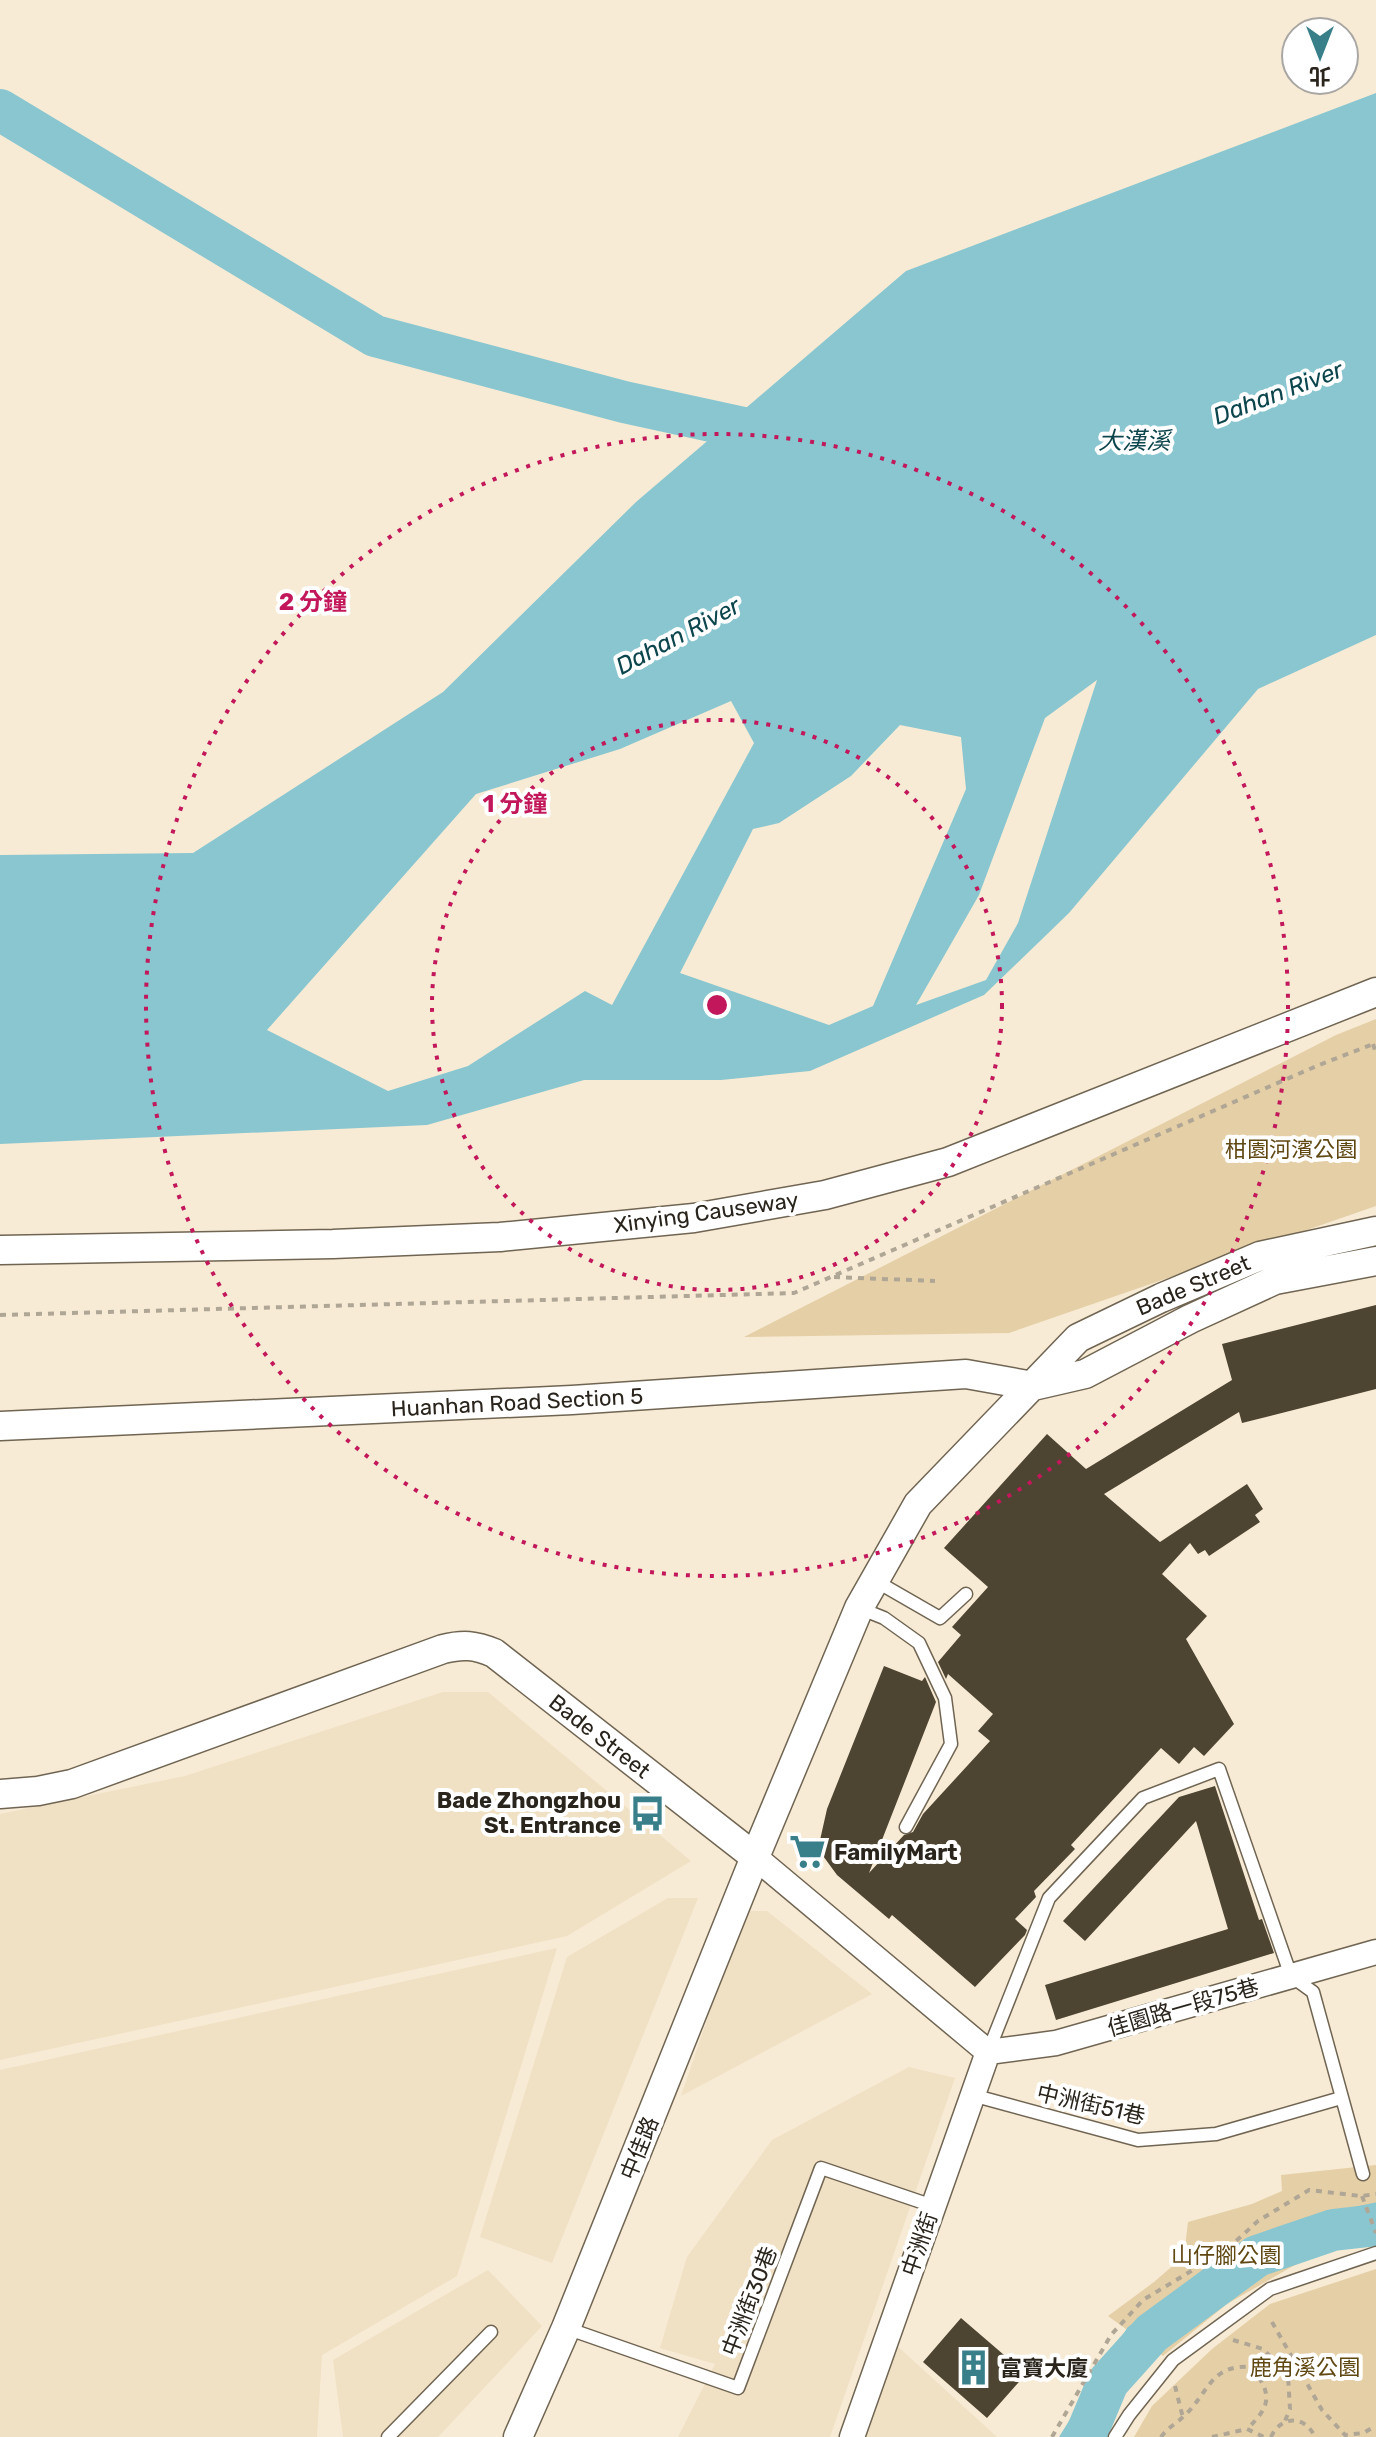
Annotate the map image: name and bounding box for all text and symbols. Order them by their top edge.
north arrow [1280,16,1360,96]
text: 北 [1309,62,1331,89]
water label: Dahan River [1209,355,1348,431]
water label: 大漢溪 [1098,427,1173,455]
text: 2 分鐘 [279,588,347,616]
water label: Dahan River [611,591,746,680]
text: 1 分鐘 [482,790,548,818]
centre of rings [703,991,731,1019]
park label: 柑園河濱公園 [1225,1136,1357,1163]
street label: Xinying Causeway [612,1186,800,1239]
street label: Bade Street [1132,1249,1255,1322]
street label: Huanhan Road Section 5 [390,1382,644,1423]
street label: Bade Street [544,1688,656,1785]
place label: Bade Zhongzhou St. Entrance [437,1787,621,1839]
bus stop icon: Bade Zhongzhou St. Entrance [628,1794,666,1832]
supermarket icon: FamilyMart [789,1833,827,1871]
place label: FamilyMart [834,1839,957,1866]
street label: 佳園路一段75巷 [1104,1973,1262,2042]
street label: 中洲街51巷 [1034,2079,1148,2130]
street label: 中佳路 [615,2113,664,2184]
street label: 中洲街 [896,2209,943,2280]
park label: 山仔腳公園 [1171,2242,1281,2269]
street label: 中洲街30巷 [716,2243,783,2360]
building icon: 富寶大廈 [955,2349,993,2387]
park label: 鹿角溪公園 [1250,2354,1360,2381]
place label: 富寶大廈 [1000,2355,1088,2382]

